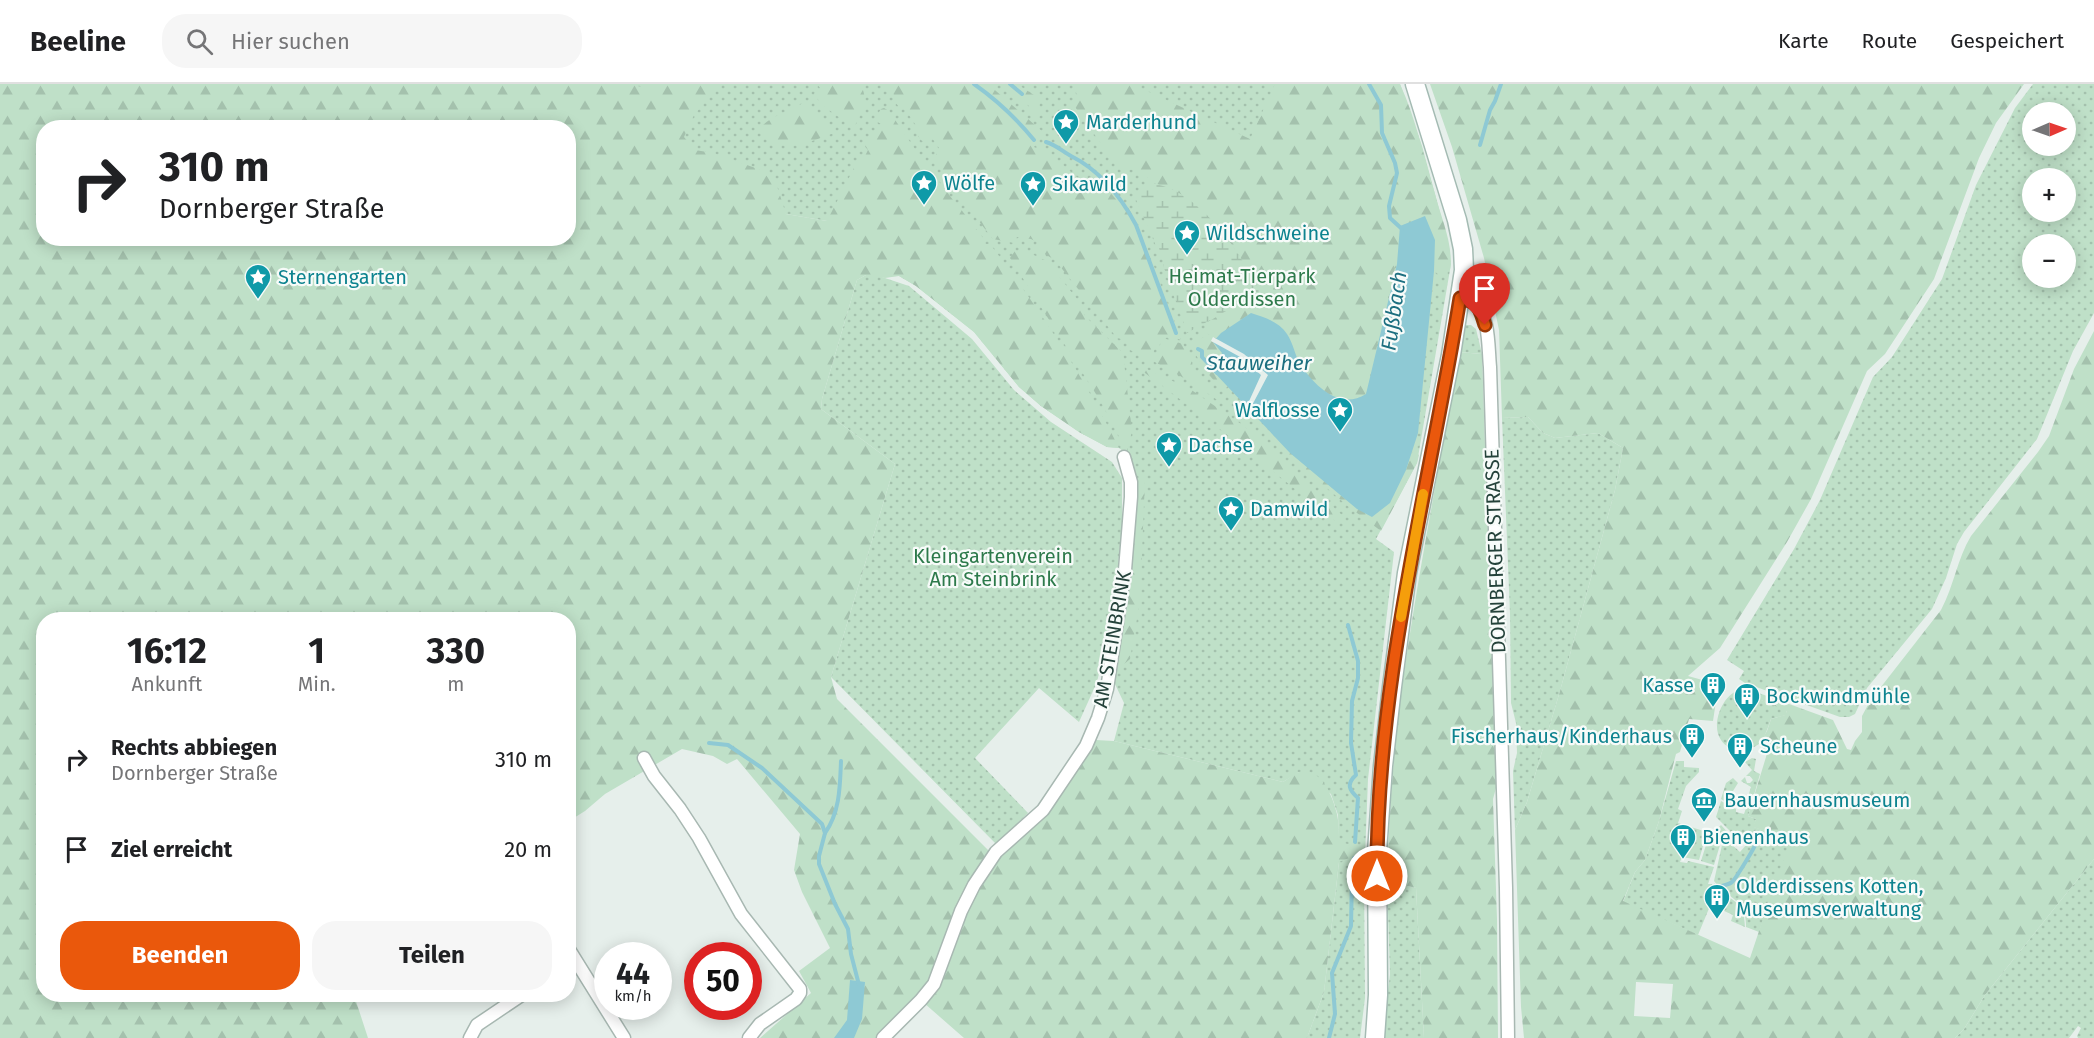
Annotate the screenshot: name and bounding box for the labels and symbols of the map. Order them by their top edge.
north arrow [2022,102,2076,156]
place icon: Marderhund [1051,107,1081,145]
place label: Marderhund [1086,110,1197,134]
place icon: Wölfe [909,168,939,206]
place icon: Sikawild [1018,169,1048,207]
place label: Wölfe [944,171,995,195]
place label: Sikawild [1052,172,1127,196]
place icon: Wildschweine [1172,218,1202,256]
place label: Wildschweine [1206,221,1330,245]
place icon: Sternengarten [243,262,273,300]
pin [1459,263,1510,325]
park label: Heimat-Tierpark Olderdissen [1169,264,1316,311]
place label: Sternengarten [278,265,407,289]
water label: Fußbach [1376,270,1412,352]
water label: Stauweiher [1205,350,1313,376]
place icon: Walflosse [1325,395,1355,433]
place label: Walflosse [1235,398,1320,422]
place icon: Dachse [1154,430,1184,468]
place label: Dachse [1188,433,1253,457]
street label: DORNBERGER STRASSE [1479,448,1511,654]
place icon: Damwild [1216,494,1246,532]
place label: Damwild [1250,497,1328,521]
park label: Kleingartenverein Am Steinbrink [913,544,1073,591]
street label: AM STEINBRINK [1088,568,1136,710]
building icon: Kasse [1698,670,1728,708]
place label: Kasse [1642,673,1694,697]
building icon: Bockwindmühle [1732,681,1762,719]
place label: Bockwindmühle [1766,684,1910,708]
building icon: Fischerhaus/Kinderhaus [1677,721,1707,759]
place label: Fischerhaus/Kinderhaus [1451,724,1672,748]
building icon: Scheune [1725,731,1755,769]
place label: Scheune [1760,734,1837,758]
museum icon: Bauernhausmuseum [1689,785,1719,823]
place label: Bauernhausmuseum [1724,788,1910,812]
building icon: Bienenhaus [1668,822,1698,860]
place label: Bienenhaus [1702,825,1809,849]
position arrow [1345,844,1409,908]
place label: Olderdissens Kotten, Museumsverwaltung [1736,874,1924,921]
building icon: Olderdissens Kotten, Museumsverwaltung [1702,882,1732,920]
speed limit sign: 50 [684,942,762,1020]

